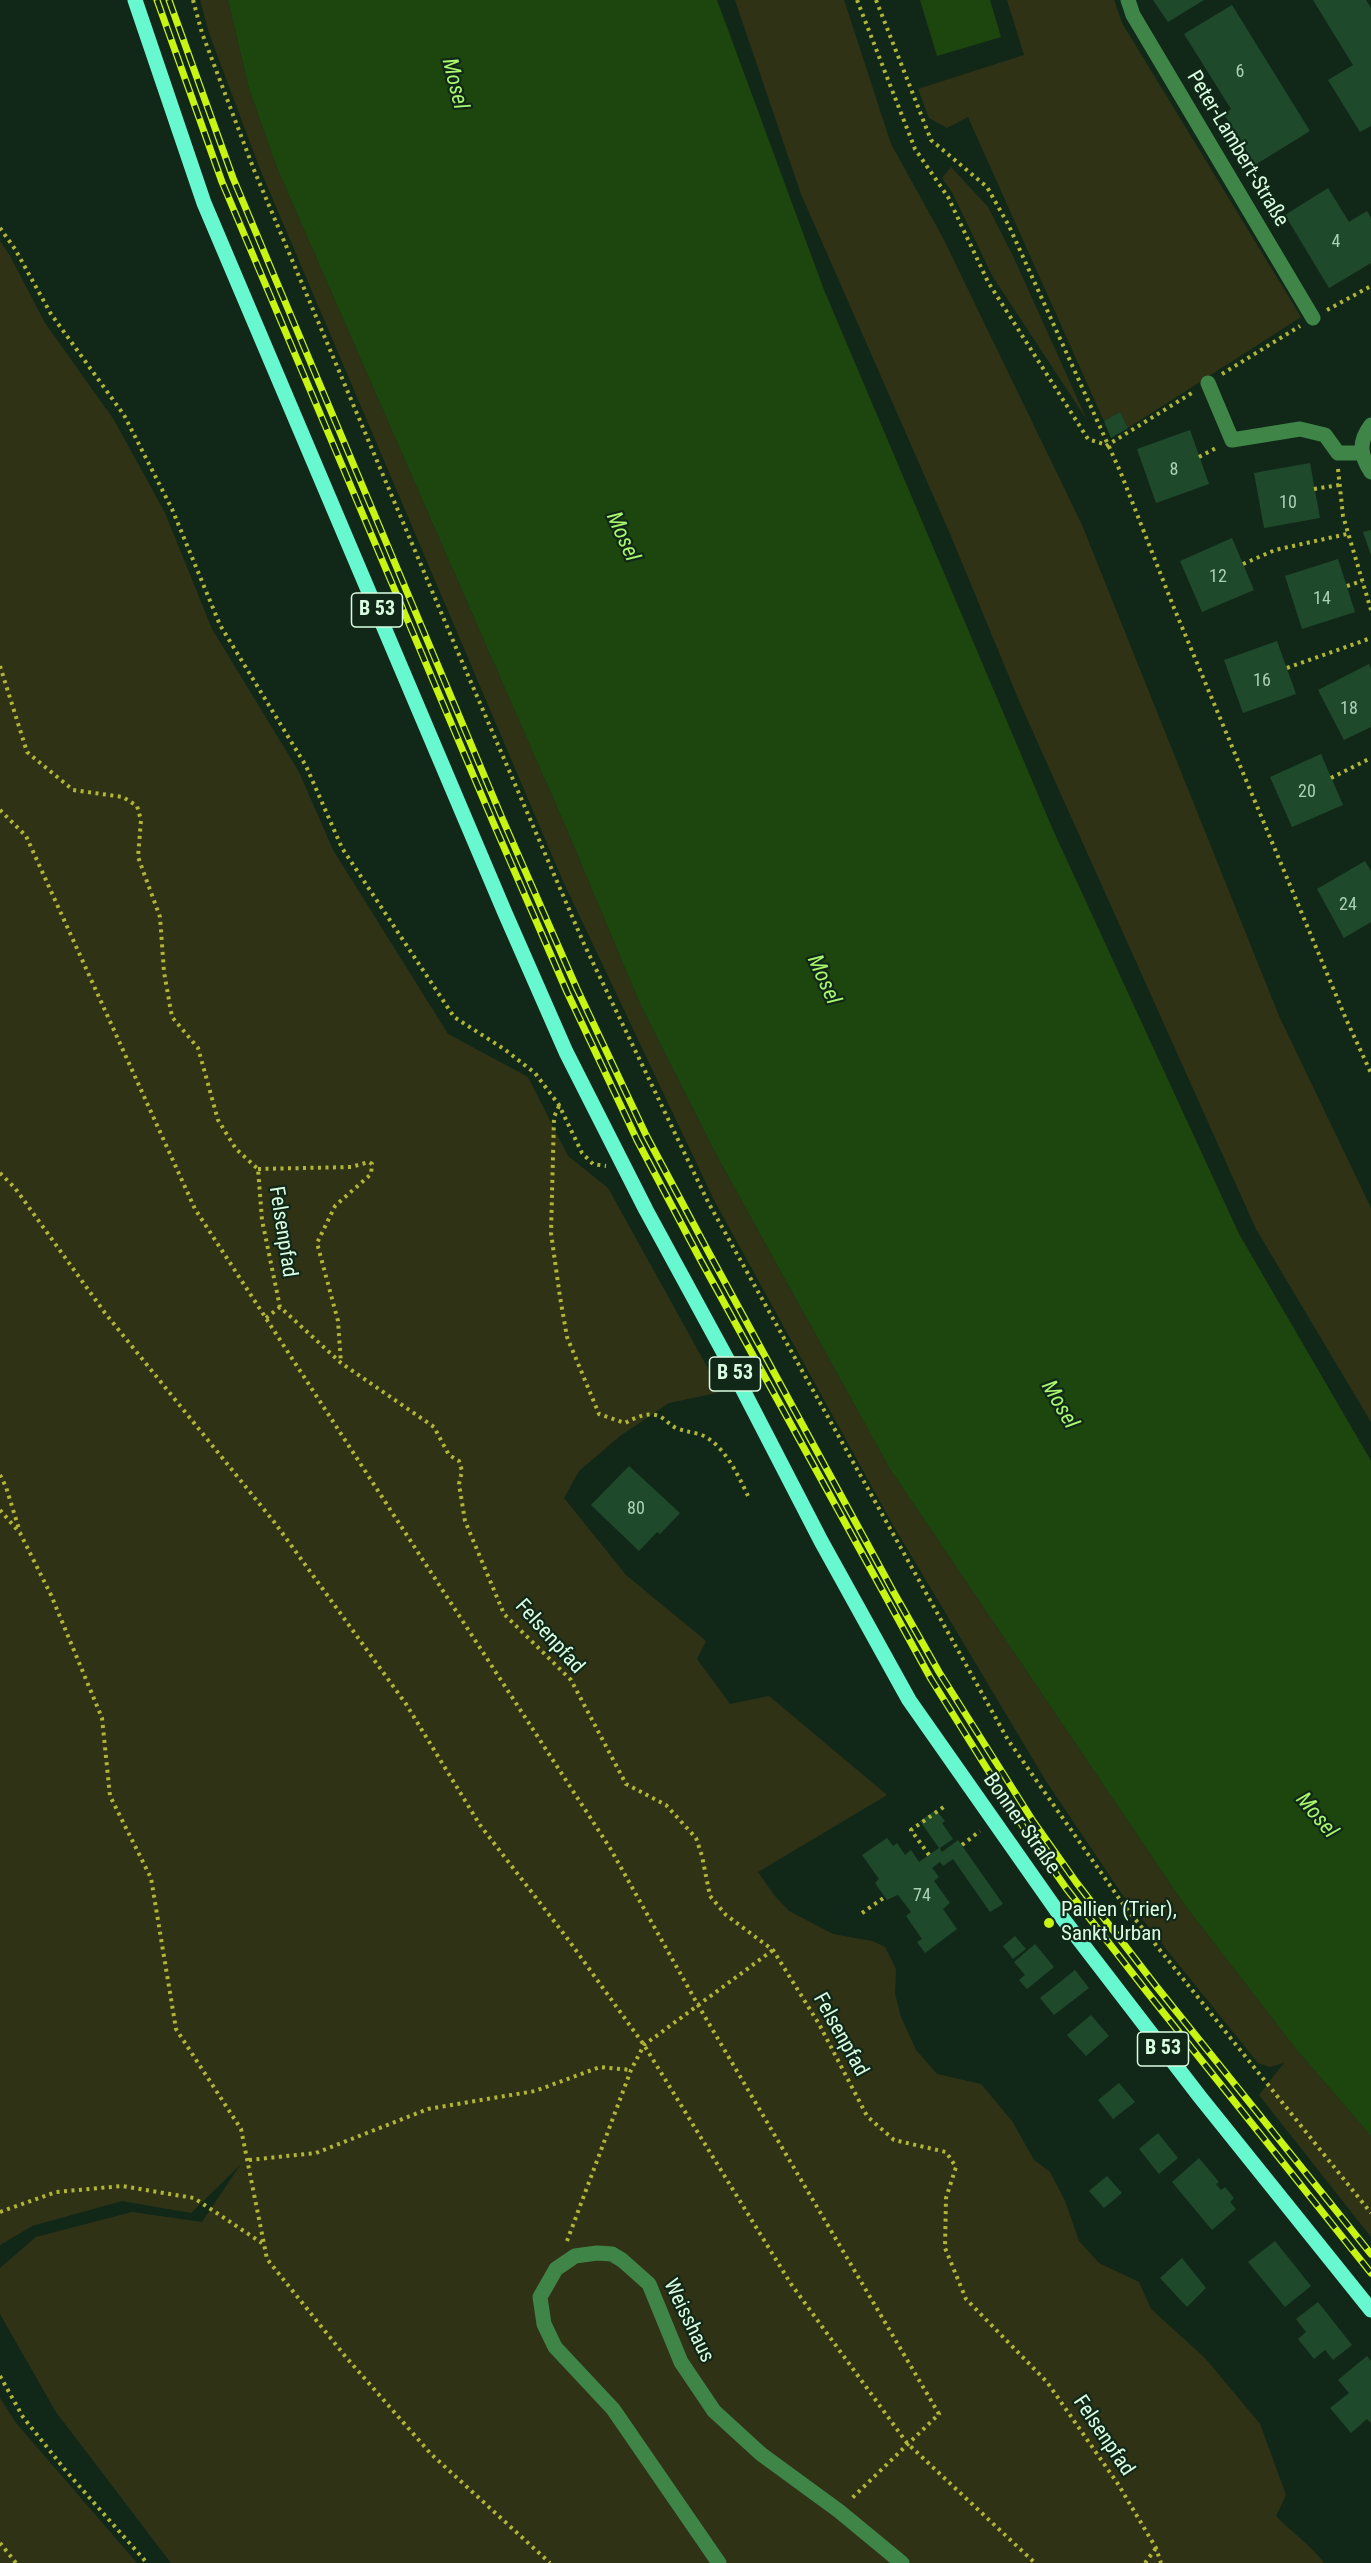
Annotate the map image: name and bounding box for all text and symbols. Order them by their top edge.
water label: Mosel [435,56,473,112]
house number: 6 [1236,61,1244,83]
street label: Peter-Lambert-Straße [1181,66,1293,232]
house number: 4 [1332,231,1340,253]
house number: 8 [1170,459,1178,481]
house number: 10 [1279,492,1297,514]
water label: Mosel [599,508,645,566]
house number: 12 [1209,566,1227,588]
house number: 14 [1313,588,1331,610]
road number: B 53 [352,593,403,627]
house number: 16 [1253,670,1271,692]
house number: 18 [1340,698,1358,720]
house number: 20 [1298,781,1316,803]
house number: 24 [1339,894,1357,916]
water label: Mosel [800,951,846,1009]
street label: Felsenpfad [262,1185,302,1279]
road number: B 53 [710,1357,760,1391]
water label: Mosel [1035,1376,1083,1434]
house number: 80 [627,1498,645,1520]
street label: Felsenpfad [509,1595,589,1679]
street label: Bonner Straße [977,1769,1065,1879]
water label: Mosel [1289,1788,1343,1844]
house number: 74 [913,1885,931,1907]
place label: Pallien (Trier), Sankt Urban [1061,1898,1177,1948]
marker: Pallien (Trier), Sankt Urban [1042,1916,1056,1930]
street label: Felsenpfad [807,1989,873,2081]
road number: B 53 [1138,2032,1188,2066]
street label: Weisshaus [657,2275,719,2367]
street label: Felsenpfad [1067,2391,1139,2481]

